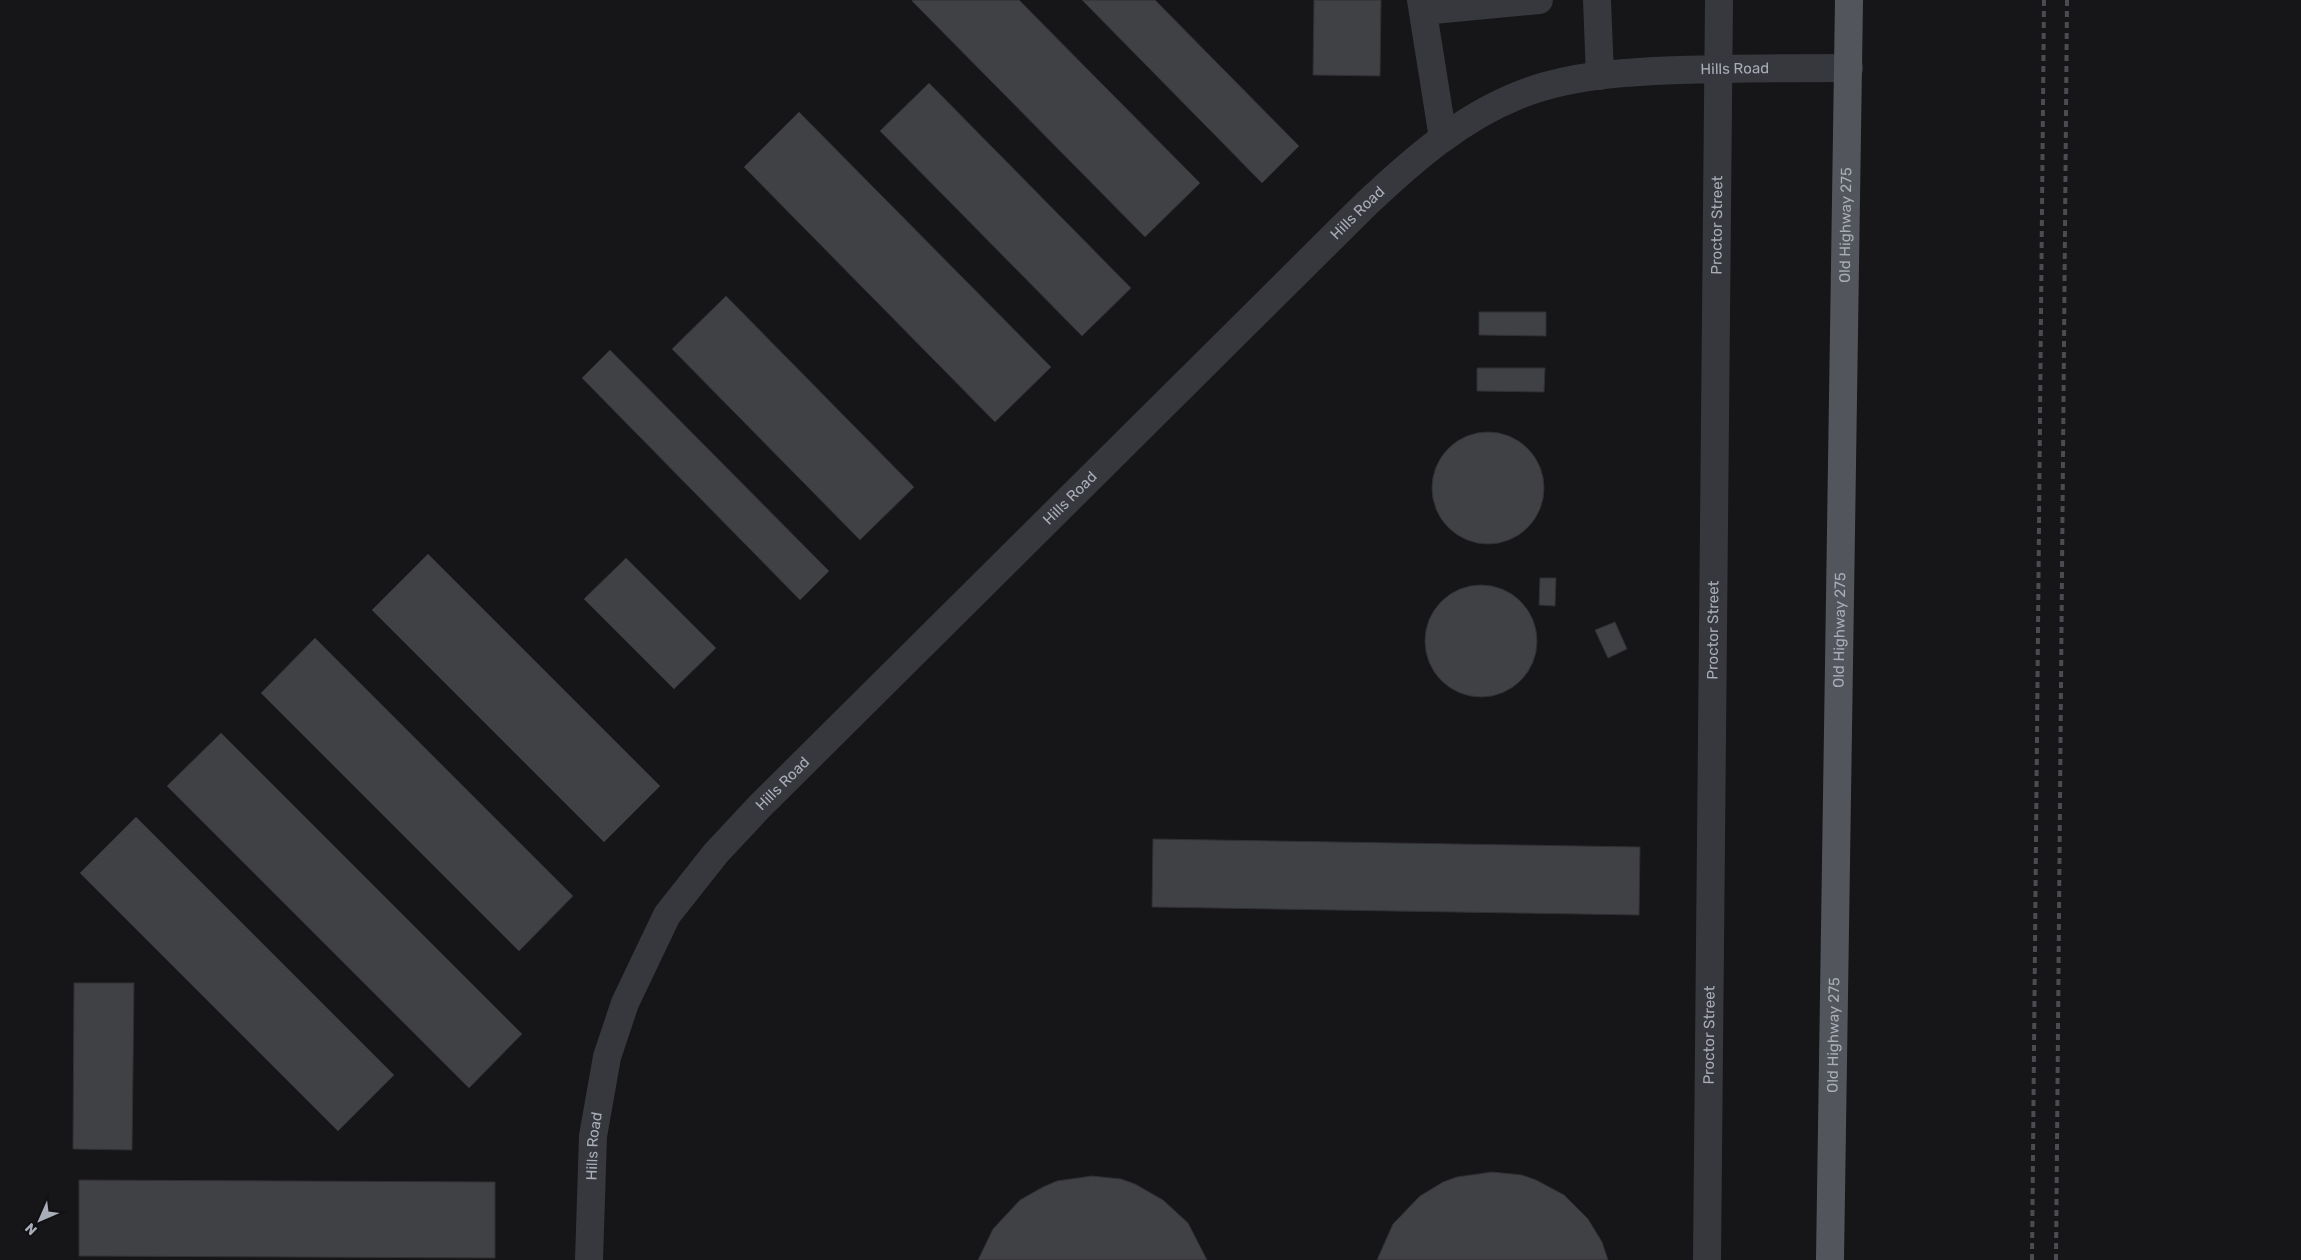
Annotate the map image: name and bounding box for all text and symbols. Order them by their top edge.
street label: Hills Road [1700,59,1769,78]
street label: Old Highway 275 [1836,167,1855,283]
street label: Proctor Street [1707,175,1726,275]
street label: Hills Road [1327,182,1388,243]
street label: Hills Road [1039,468,1101,529]
street label: Old Highway 275 [1830,572,1849,688]
street label: Proctor Street [1704,580,1722,680]
street label: Hills Road [752,753,813,814]
street label: Old Highway 275 [1824,977,1843,1093]
street label: Proctor Street [1700,985,1719,1085]
street label: Hills Road [583,1111,606,1181]
north arrow [15,1195,65,1245]
text: N [22,1219,41,1238]

